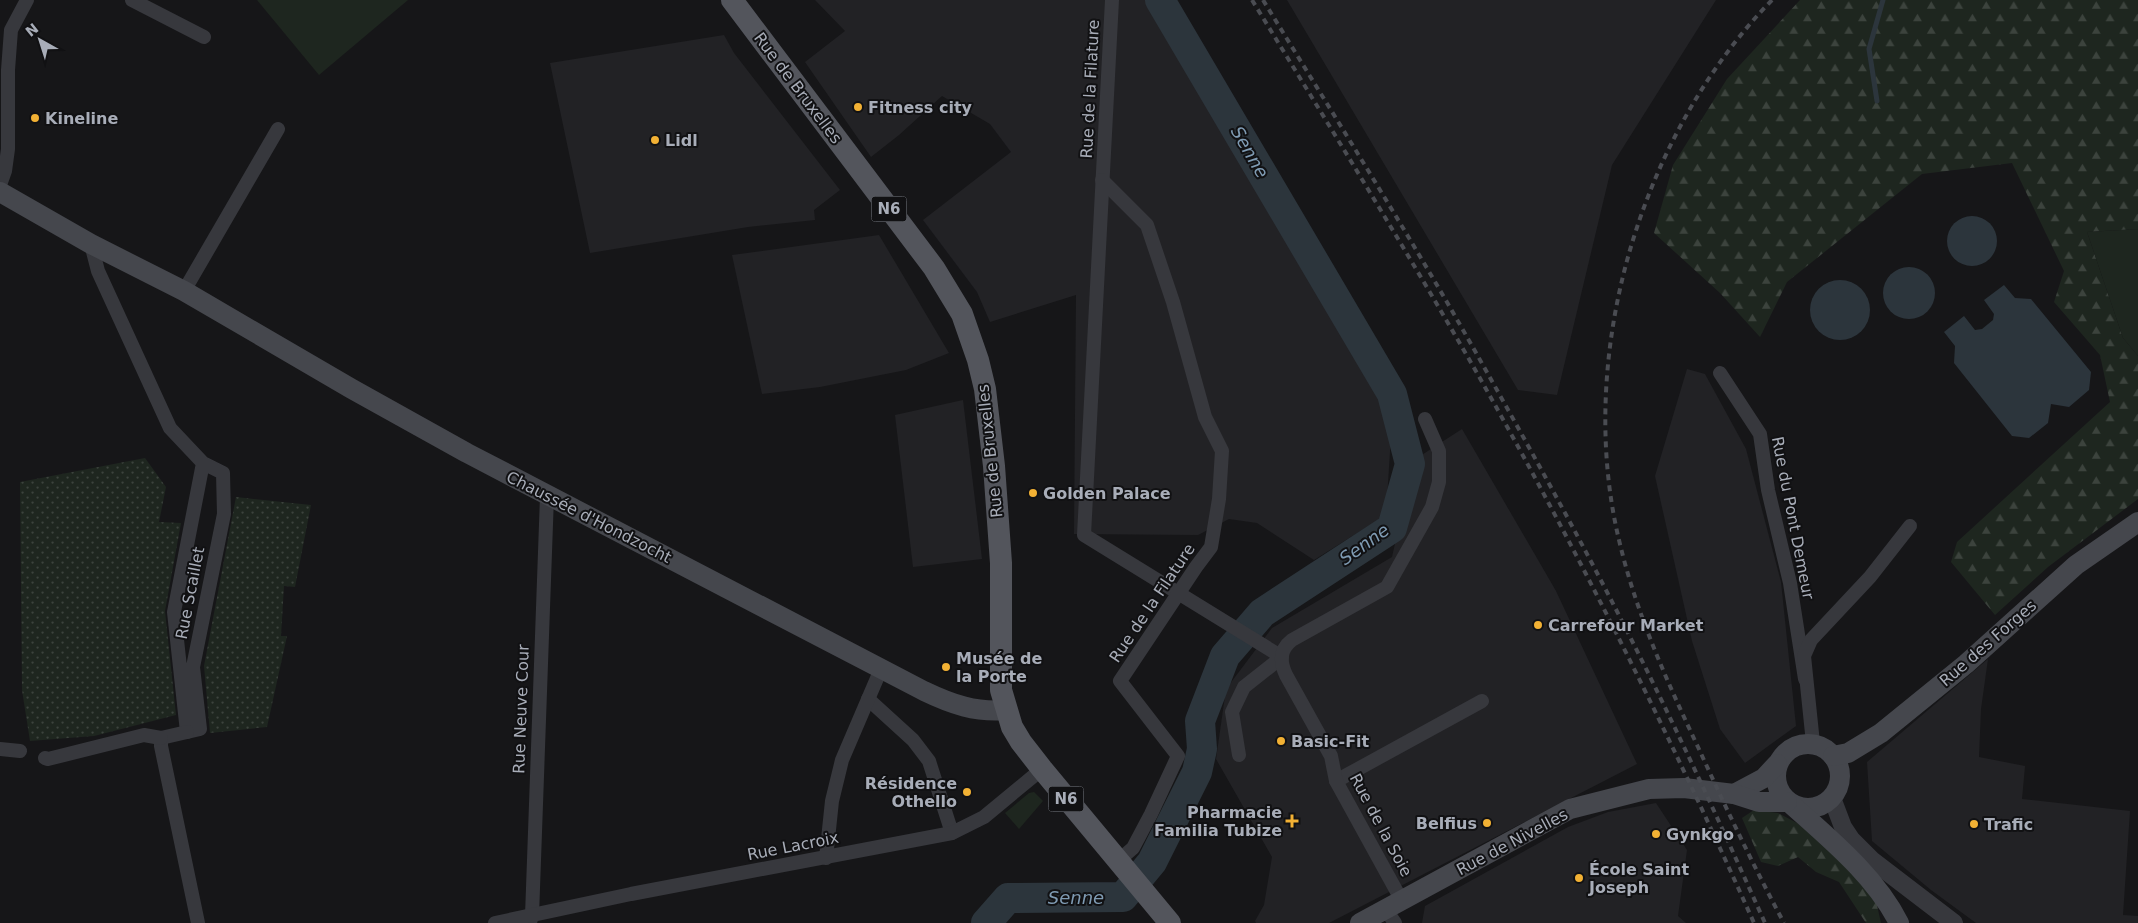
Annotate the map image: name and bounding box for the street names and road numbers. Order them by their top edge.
street label: Rue de la Filature [1077,19,1103,159]
street label: Rue de Bruxelles [750,29,846,147]
road number: N6 [872,196,906,222]
street label: Rue de Bruxelles [974,383,1006,519]
street label: Rue du Pont Demeur [1768,435,1818,601]
street label: Chaussée d'Hondzocht [503,467,675,567]
street label: Rue de la Filature [1105,540,1199,666]
street label: Rue Scaillet [172,545,208,641]
street label: Rue des Forges [1936,596,2040,690]
street label: Rue Neuve Cour [509,644,533,774]
street label: Rue de la Soie [1346,770,1416,880]
road number: N6 [1048,786,1084,812]
street label: Rue de Nivelles [1453,805,1571,879]
street label: Rue Lacroix [746,828,840,864]

